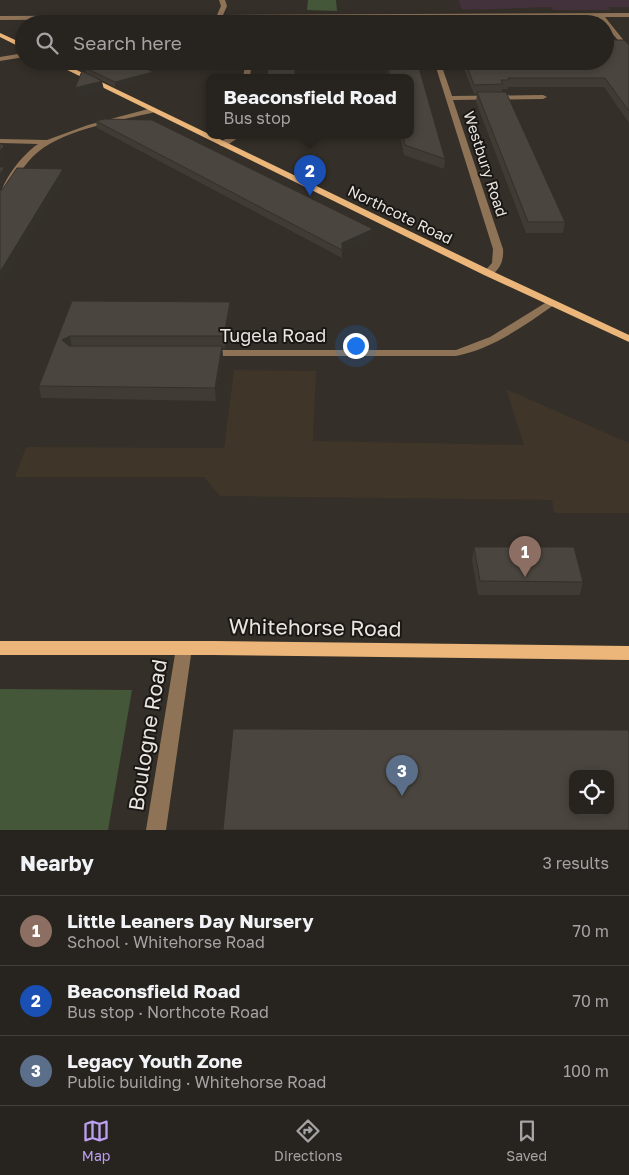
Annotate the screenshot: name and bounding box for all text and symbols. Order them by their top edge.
search box [15,15,614,70]
icon: search [33,29,61,57]
text: Search here [73,31,182,54]
popup [206,74,414,139]
text: Beaconsfield Road [223,85,397,108]
text: Bus stop [223,108,291,128]
street label: Westbury Road [460,109,511,219]
pin: 2 [294,155,326,196]
street label: Northcote Road [345,181,456,247]
street label: Tugela Road [220,324,326,346]
your location [343,333,369,359]
pin: 1 [509,536,541,577]
street label: Whitehorse Road [228,612,402,642]
street label: Boulogne Road [122,657,172,813]
pin: 3 [386,755,418,796]
map controls [569,770,614,815]
button: locate [569,770,614,815]
text: Nearby [20,850,94,876]
text: 3 results [542,853,609,873]
text: Little Leaners Day Nursery [67,909,314,932]
text: 1 [32,921,40,941]
text: 70 m [572,921,609,941]
text: School · Whitehorse Road [67,932,265,952]
text: Beaconsfield Road [67,979,240,1002]
text: 2 [31,991,41,1011]
text: 70 m [572,991,609,1011]
text: Bus stop · Northcote Road [67,1002,269,1022]
text: Legacy Youth Zone [67,1049,243,1072]
text: 3 [31,1061,41,1081]
text: 100 m [563,1061,609,1081]
text: Public building · Whitehorse Road [67,1072,326,1092]
tab: Map [82,1117,110,1164]
tab: Directions [274,1117,343,1164]
tab: Saved [506,1117,547,1164]

